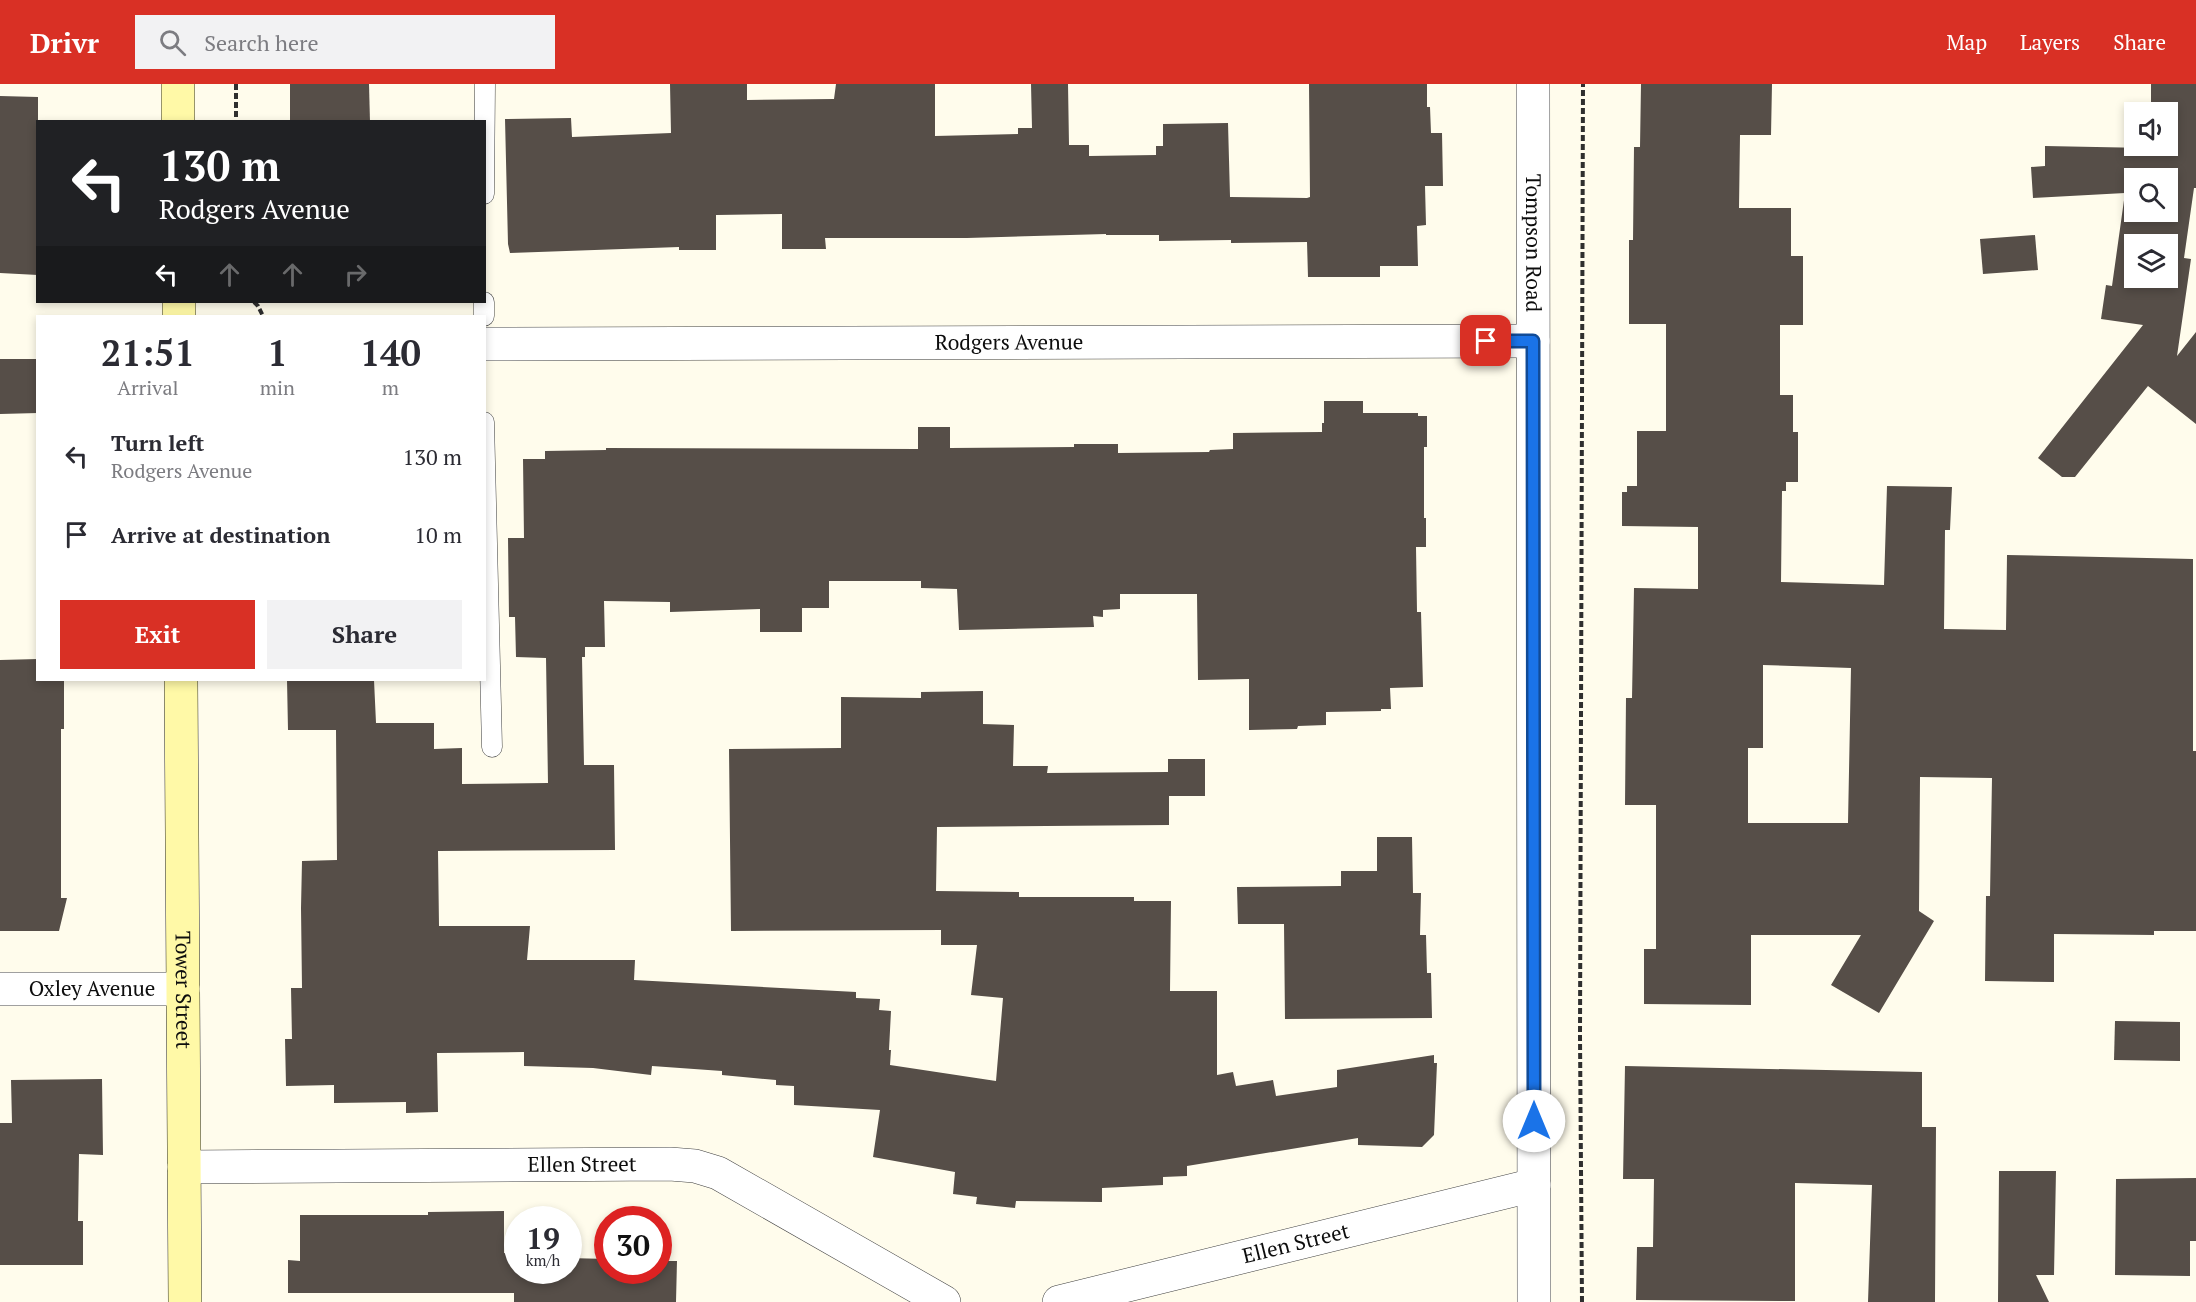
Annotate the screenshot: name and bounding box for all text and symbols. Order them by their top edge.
search box [135,15,555,69]
text: Drivr [30,24,99,61]
icon: search [156,26,189,59]
text: Search here [204,28,319,57]
text: Map [1946,28,1987,56]
text: Layers [2020,28,2080,56]
text: Share [2113,28,2166,56]
map controls [2124,102,2178,288]
button: sound [2124,102,2178,156]
text: 130 m [159,137,280,193]
icon: left [60,144,138,222]
button: search [2124,168,2178,222]
street label: Tompson Road [1520,174,1548,313]
text: Rodgers Avenue [159,191,350,227]
button: layers [2124,234,2178,288]
icon: left [150,258,183,291]
icon: ahead [213,258,246,291]
icon: ahead [276,258,309,291]
icon: right [339,258,372,291]
pin [1460,315,1511,366]
icon: arrive [1469,324,1502,357]
street label: Rodgers Avenue [935,327,1083,356]
text: 21:51 [101,329,195,376]
text: 1 [267,329,288,376]
text: 140 [360,329,421,376]
text: Arrival [117,374,179,401]
text: min [260,374,295,401]
text: m [382,374,399,401]
text: Turn left [111,428,204,457]
icon: left [60,440,93,473]
text: 130 m [402,442,462,471]
text: Rodgers Avenue [111,457,252,484]
icon: arrive [60,518,93,551]
text: Arrive at destination [111,520,330,549]
text: 10 m [414,520,462,549]
button: Exit [60,600,255,669]
button: Share [267,600,462,669]
street label: Tower Street [170,931,198,1049]
street label: Oxley Avenue [29,974,155,1002]
position arrow [1502,1089,1566,1153]
street label: Ellen Street [527,1149,637,1178]
speed limit sign: 30 [594,1206,672,1284]
street label: Ellen Street [1239,1216,1352,1269]
text: 19 [526,1218,560,1258]
text: km/h [526,1250,560,1270]

